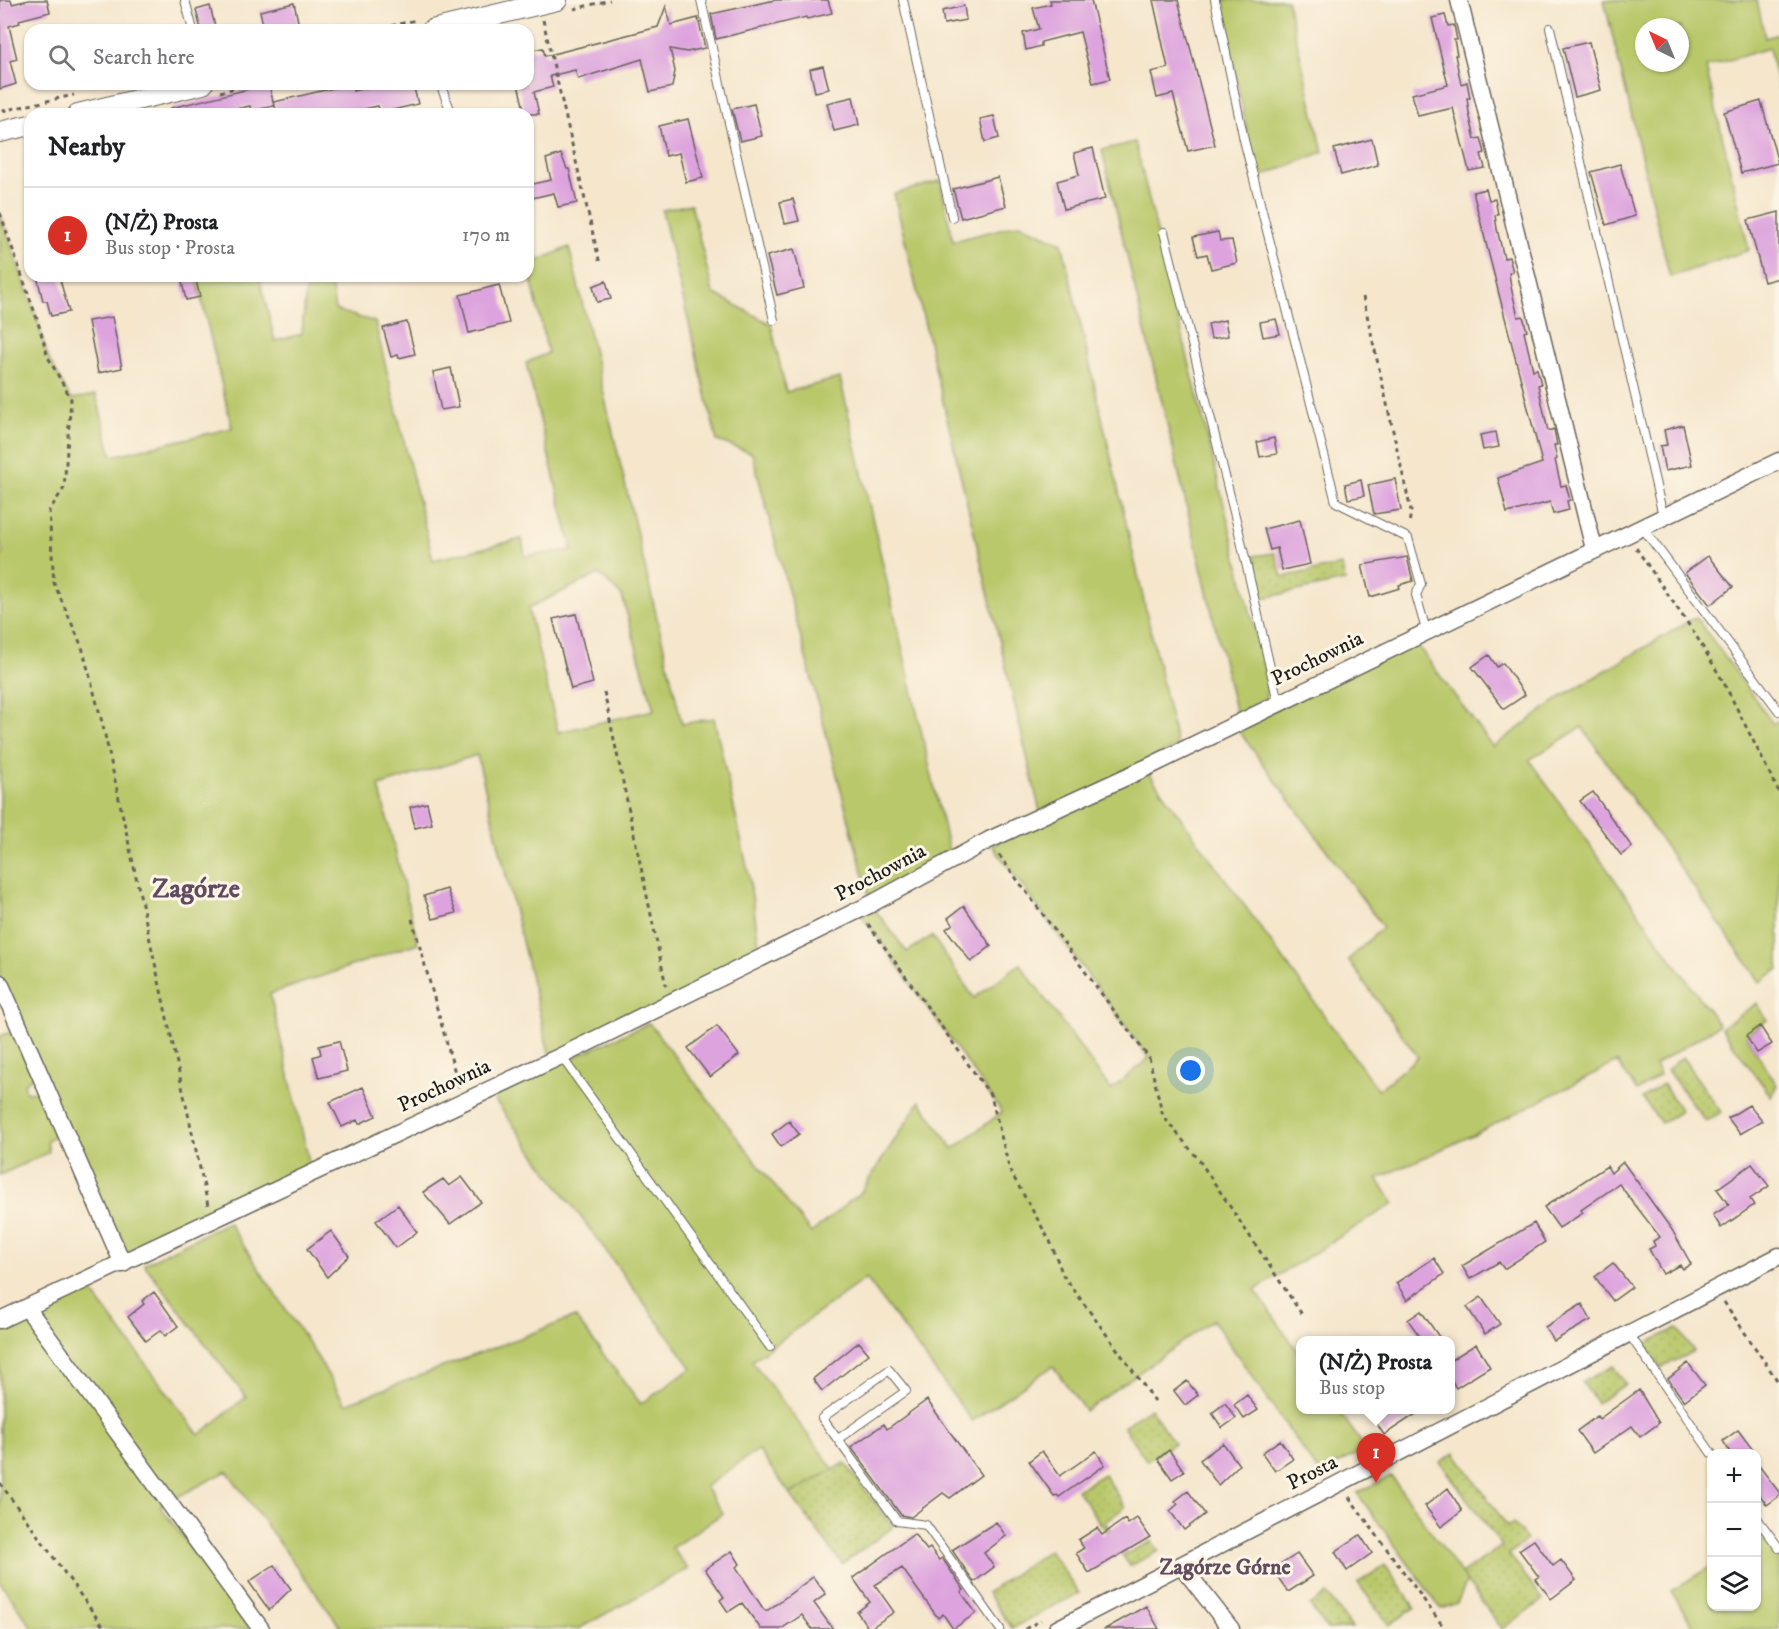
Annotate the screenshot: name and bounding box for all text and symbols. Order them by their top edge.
north arrow [1635,18,1689,72]
search box [24,24,534,90]
icon: search [45,41,78,74]
text: Search here [93,44,195,71]
text: Nearby [48,131,125,164]
text: (N/Ż) Prosta [105,209,218,236]
text: 1 [64,223,71,248]
text: 170 m [462,223,510,248]
text: Bus stop · Prosta [105,236,235,261]
street label: Prochownia [1267,625,1368,692]
street label: Prochownia [831,838,930,908]
district label: Zagórze [152,872,240,906]
street label: Prochownia [394,1053,495,1119]
your location [1176,1056,1205,1085]
popup [1296,1336,1455,1414]
text: (N/Ż) Prosta [1319,1349,1432,1376]
text: Bus stop [1319,1376,1385,1401]
pin: 1 [1356,1434,1396,1483]
street label: Prosta [1283,1449,1342,1496]
map controls [1707,1449,1761,1611]
button: + [1707,1449,1761,1503]
button: − [1707,1503,1761,1557]
district label: Zagórze Górne [1159,1554,1291,1581]
button: layers [1707,1557,1761,1611]

